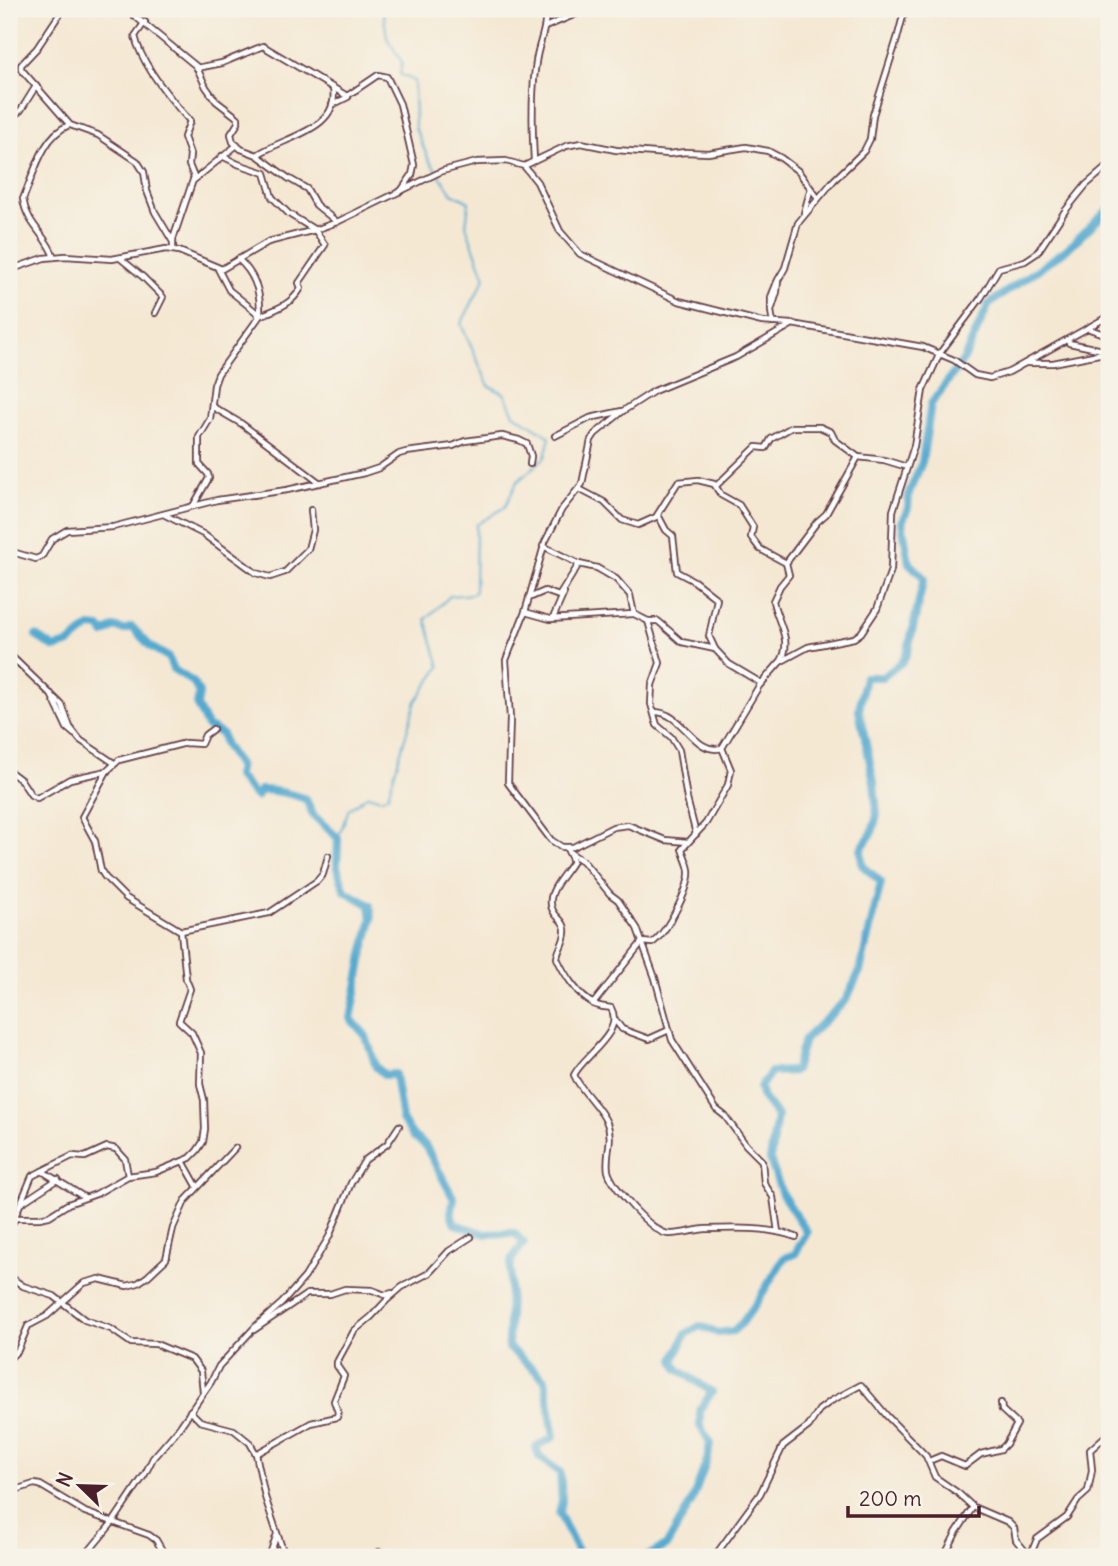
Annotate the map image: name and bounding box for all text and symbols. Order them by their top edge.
north arrow [46,1450,116,1520]
text: N [51,1469,78,1490]
scale bar [848,1475,980,1519]
text: 200 m [859,1485,922,1512]

